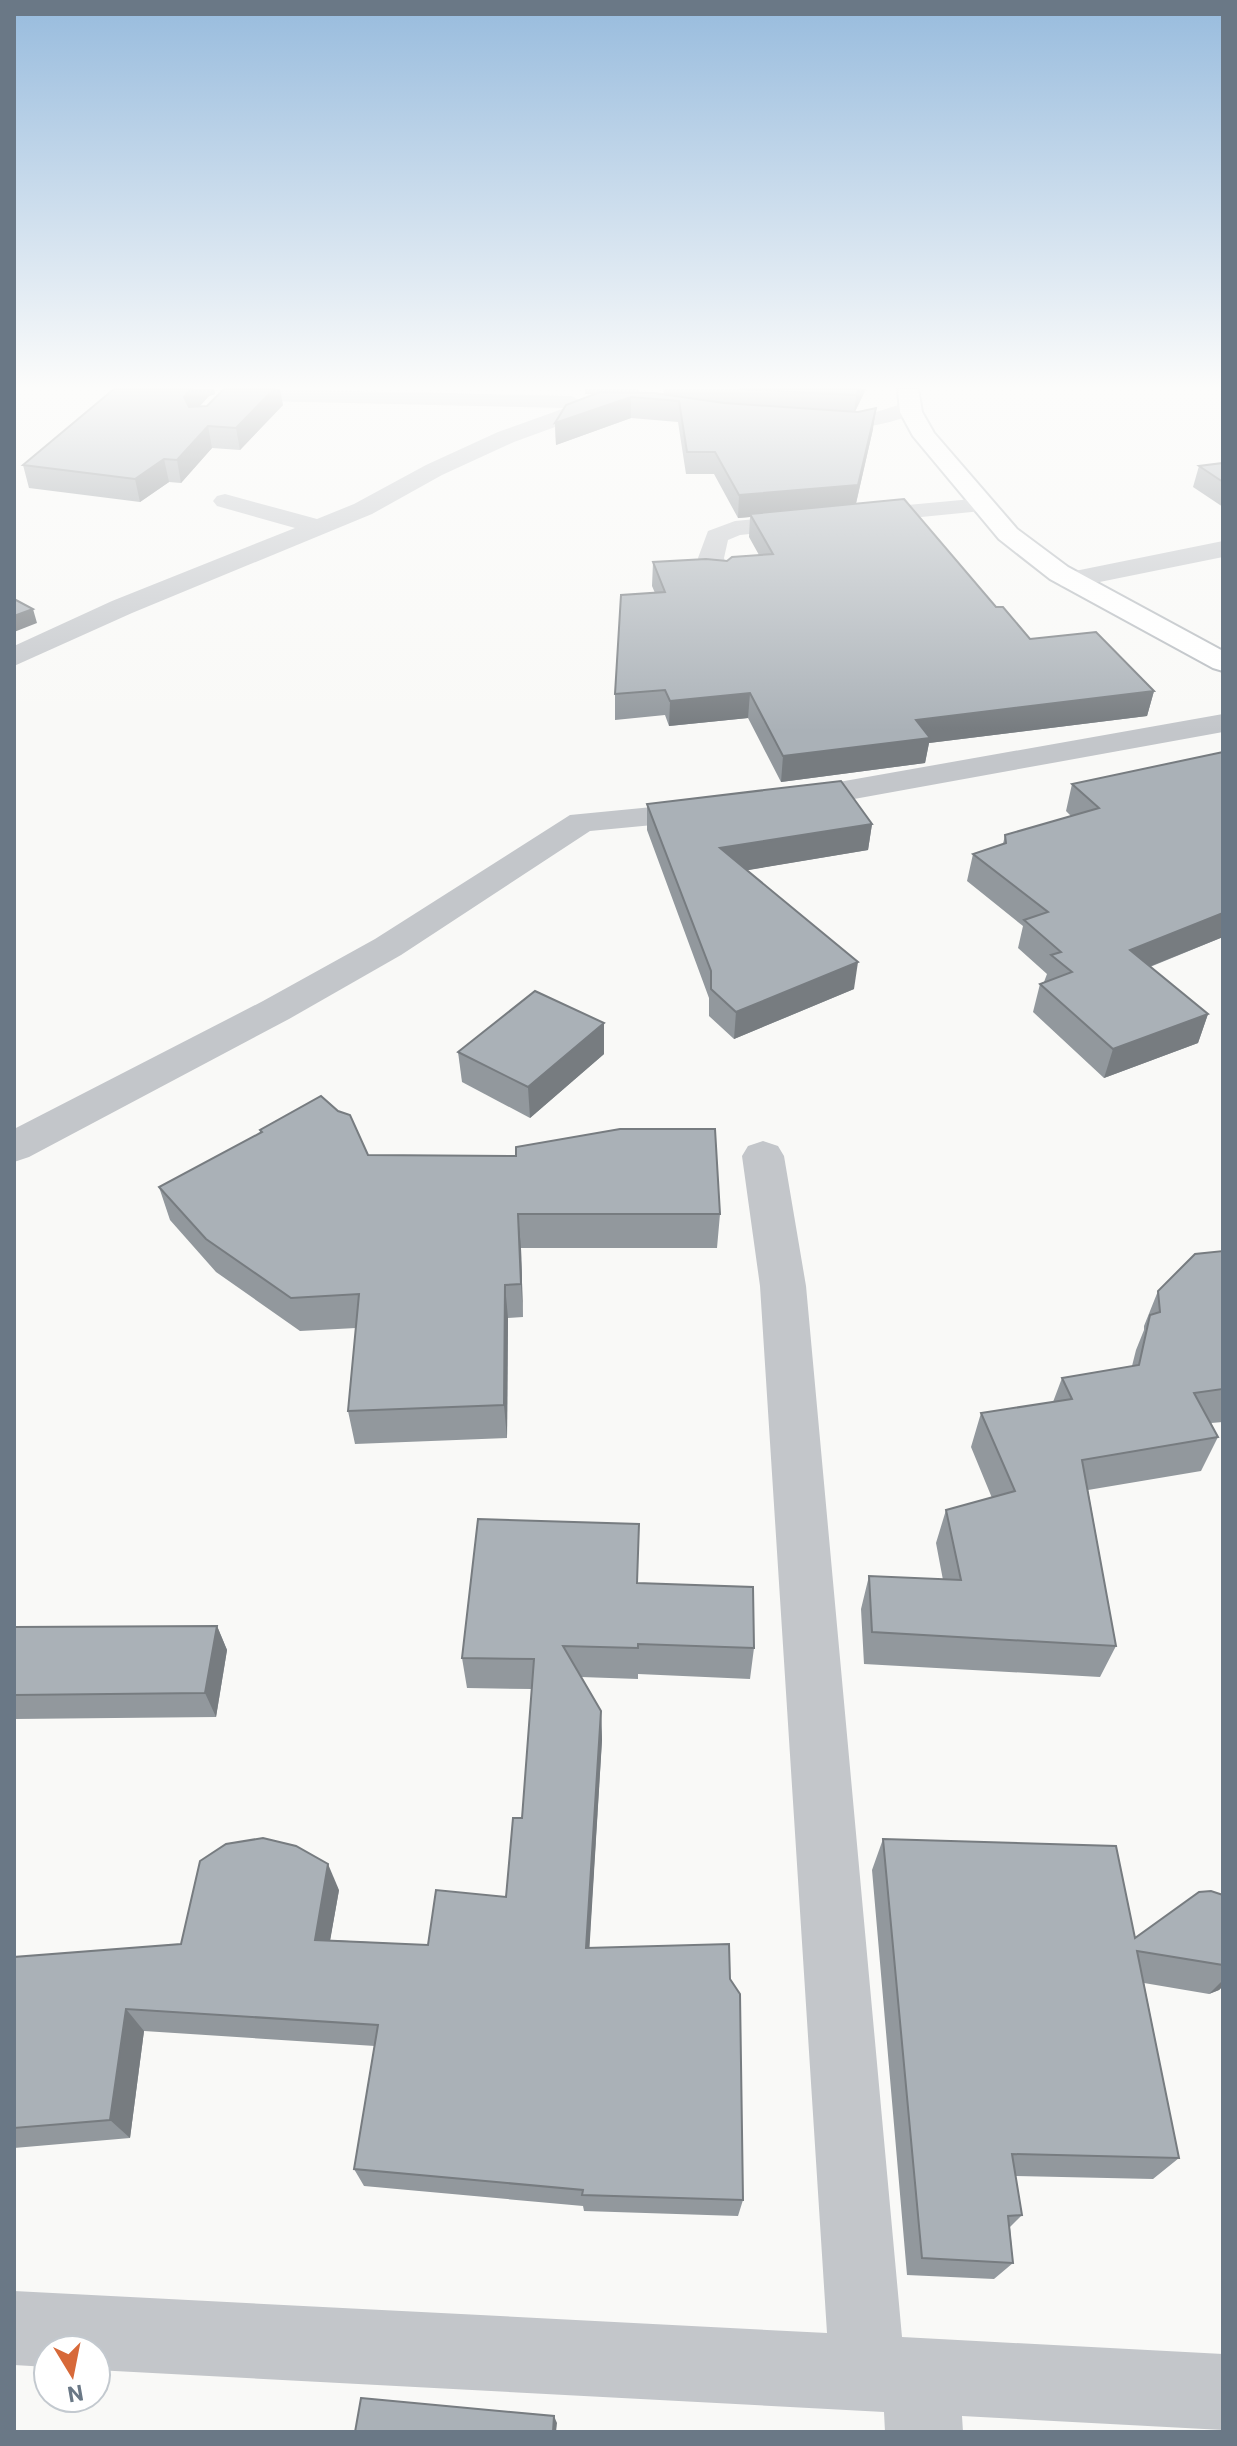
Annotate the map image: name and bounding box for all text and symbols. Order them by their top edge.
north arrow [32,2334,112,2414]
text: N [66,2380,85,2407]

